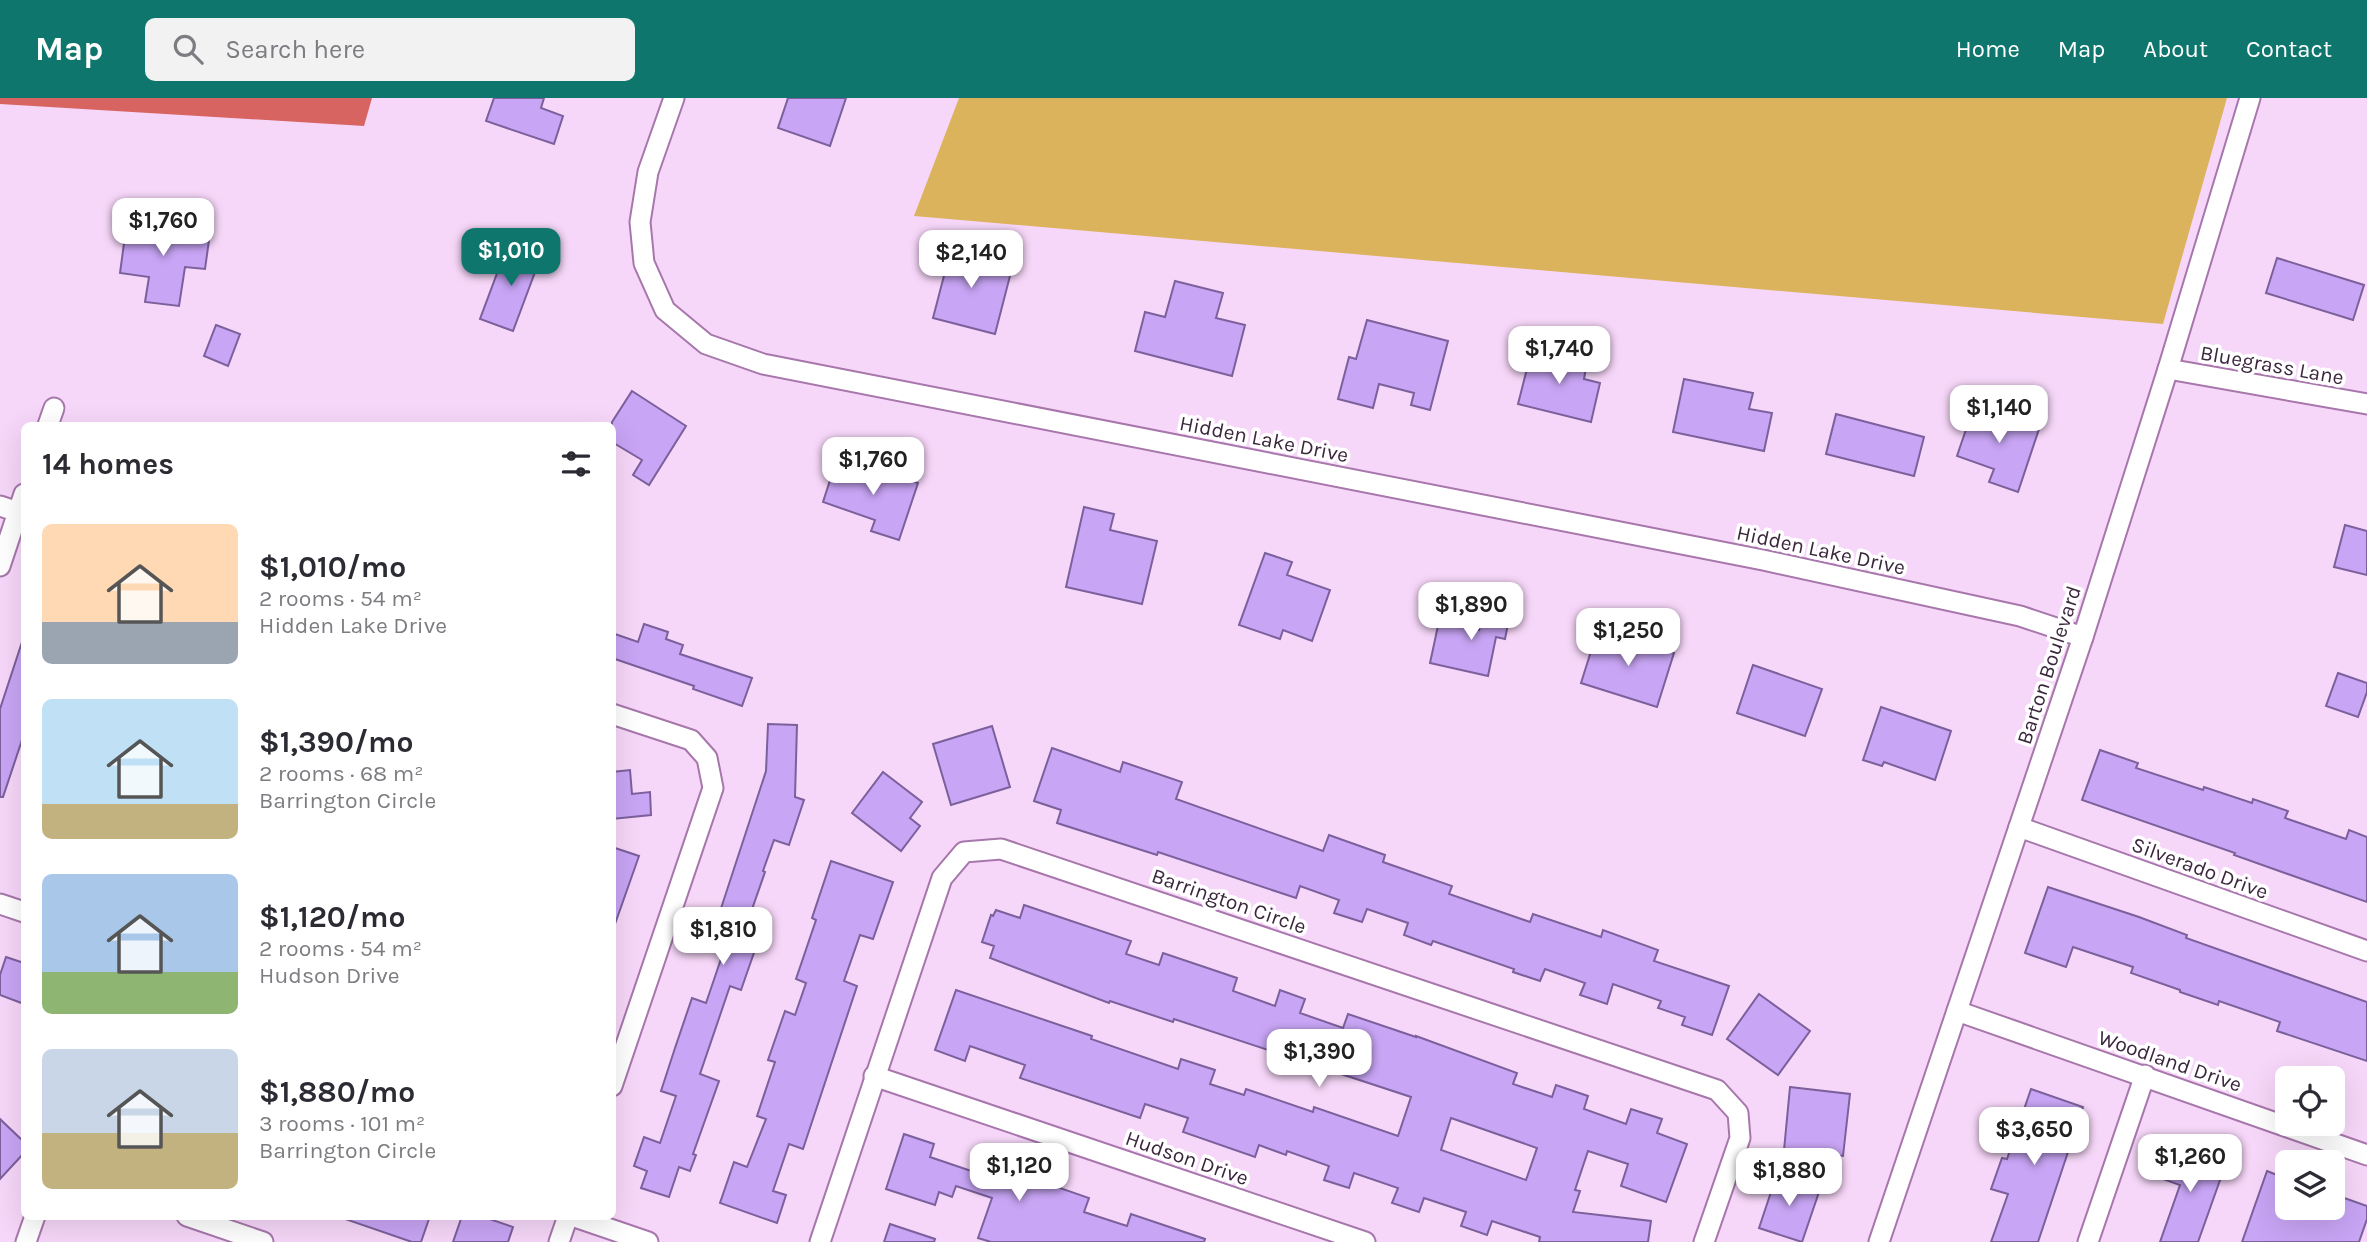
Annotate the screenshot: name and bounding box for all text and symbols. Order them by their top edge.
search box [145,18,635,81]
text: Map [35,30,103,68]
icon: search [169,30,207,68]
text: Search here [225,34,365,65]
text: Home [1956,35,2020,63]
text: Map [2058,35,2105,63]
text: About [2143,35,2208,63]
text: Contact [2246,35,2332,63]
pin: $1,760 [106,198,220,258]
text: $1,760 [128,207,198,234]
pin: $1,010 [454,228,568,288]
pin: $2,140 [914,230,1028,290]
text: $1,010 [477,237,545,264]
text: $2,140 [935,239,1007,266]
pin: $1,740 [1502,327,1616,386]
text: $1,740 [1524,335,1594,362]
street label: Bluegrass Lane [2198,341,2346,389]
pin: $1,140 [1942,386,2056,445]
text: $1,140 [1966,394,2032,421]
street label: Hidden Lake Drive [1177,411,1351,467]
pin: $1,760 [816,438,930,497]
icon: filters [557,445,595,483]
text: 14 homes [42,446,174,482]
text: $1,760 [838,446,908,473]
street label: Hidden Lake Drive [1735,520,1907,580]
text: $1,010/mo [259,549,406,585]
icon: home [98,552,182,636]
pin: $1,890 [1414,582,1528,642]
street label: Barton Boulevard [2012,583,2086,747]
text: 2 rooms · 54 m² [259,585,422,612]
text: $1,890 [1434,591,1508,618]
pin: $1,250 [1571,608,1685,668]
text: Hidden Lake Drive [259,612,447,639]
text: $1,250 [1592,617,1664,644]
text: $1,390/mo [259,724,414,760]
icon: home [98,727,182,811]
text: 2 rooms · 68 m² [259,760,423,787]
text: Barrington Circle [259,787,436,814]
street label: Silverado Drive [2129,832,2271,904]
street label: Barrington Circle [1149,863,1309,939]
text: $1,120/mo [259,899,405,935]
icon: home [98,902,182,986]
pin: $1,810 [666,908,780,967]
text: $1,810 [689,916,757,943]
text: 2 rooms · 54 m² [259,935,422,962]
text: Hudson Drive [259,962,400,989]
street label: Woodland Drive [2095,1025,2245,1097]
pin: $1,390 [1262,1030,1376,1089]
text: $1,390 [1283,1038,1355,1065]
map controls [2275,1066,2345,1220]
button: locate [2275,1066,2345,1136]
text: $1,880/mo [259,1074,415,1110]
icon: home [98,1077,182,1161]
pin: $3,650 [1977,1108,2091,1167]
text: 3 rooms · 101 m² [259,1110,425,1137]
text: $3,650 [1995,1116,2073,1143]
street label: Hudson Drive [1122,1126,1252,1190]
pin: $1,260 [2133,1134,2247,1194]
text: Barrington Circle [259,1137,436,1164]
text: $1,260 [2154,1143,2226,1170]
pin: $1,120 [962,1144,1076,1203]
pin: $1,880 [1732,1148,1846,1208]
button: layers [2275,1150,2345,1220]
text: $1,120 [986,1152,1052,1179]
text: $1,880 [1752,1157,1826,1184]

